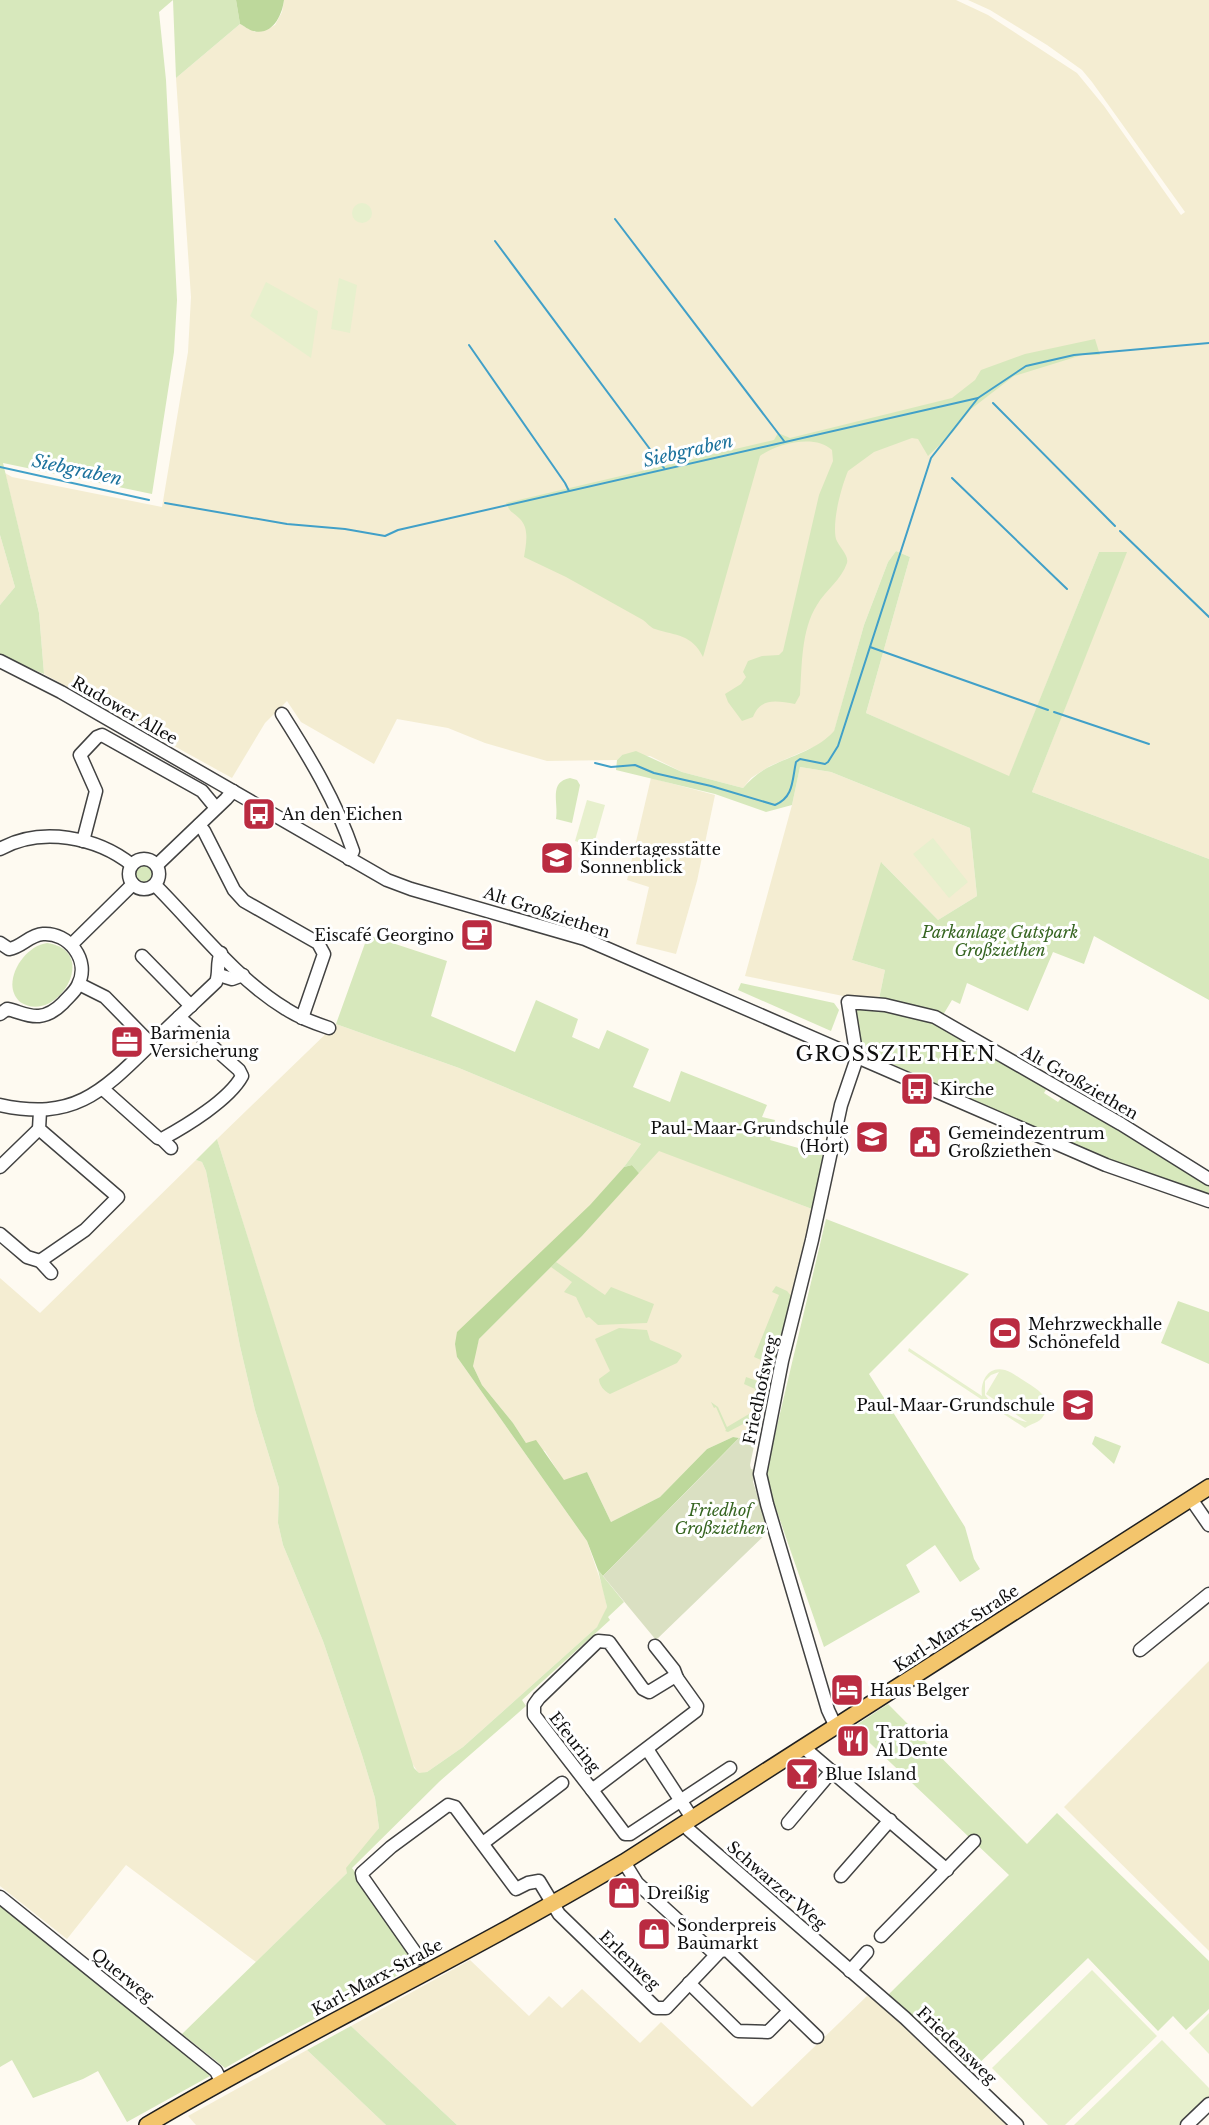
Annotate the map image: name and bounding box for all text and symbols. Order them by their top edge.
water label: Siebgraben [641,430,735,472]
water label: Siebgraben [30,450,124,490]
street label: Rudower Allee [68,672,182,748]
bus stop icon: An den Eichen [241,796,277,832]
place label: An den Eichen [281,804,402,824]
place label: Kindertagesstätte Sonnenblick [580,839,721,877]
school or university icon: Kindertagesstätte Sonnenblick [539,840,575,876]
street label: Alt Großziethen [480,882,613,942]
cafe icon: Eiscafé Georgino [459,917,495,953]
park label: Parkanlage Gutspark Großziethen [921,922,1078,960]
place label: Eiscafé Georgino [314,925,454,945]
place label: Barmenia Versicherung [149,1023,259,1061]
office icon: Barmenia Versicherung [109,1024,145,1060]
street label: Alt Großziethen [1017,1040,1142,1124]
district label: GROSSZIETHEN [796,1042,996,1066]
bus stop icon: Kirche [899,1071,935,1107]
place label: Kirche [940,1079,994,1099]
place label: Paul-Maar-Grundschule (Hort) [650,1118,849,1156]
school or university icon: Paul-Maar-Grundschule (Hort) [854,1119,890,1155]
place label: Gemeindezentrum Großziethen [948,1123,1105,1161]
public building icon: Gemeindezentrum Großziethen [907,1124,943,1160]
place label: Mehrzweckhalle Schönefeld [1028,1314,1162,1352]
sports icon: Mehrzweckhalle Schönefeld [987,1315,1023,1351]
street label: Friedhofsweg [739,1333,781,1446]
school or university icon: Paul-Maar-Grundschule [1060,1387,1096,1423]
place label: Paul-Maar-Grundschule [856,1395,1055,1415]
park label: Friedhof Großziethen [674,1500,766,1538]
street label: Karl-Marx-Straße [890,1580,1022,1676]
hotel icon: Haus Belger [829,1672,865,1708]
place label: Haus Belger [870,1680,970,1700]
street label: Efeuring [545,1708,605,1777]
place label: Trattoria Al Dente [875,1722,949,1760]
restaurant icon: Trattoria Al Dente [835,1723,871,1759]
bar icon: Blue Island [784,1756,820,1792]
place label: Blue Island [825,1764,917,1784]
street label: Schwarzer Weg [723,1836,831,1934]
shop icon: Dreißig [606,1875,642,1911]
place label: Dreißig [647,1883,710,1903]
place label: Sonderpreis Baumarkt [677,1915,777,1953]
shop icon: Sonderpreis Baumarkt [636,1916,672,1952]
street label: Erlenweg [596,1926,665,1994]
street label: Karl-Marx-Straße [308,1934,446,2020]
street label: Querweg [88,1944,159,2007]
street label: Friedensweg [913,2002,1001,2088]

